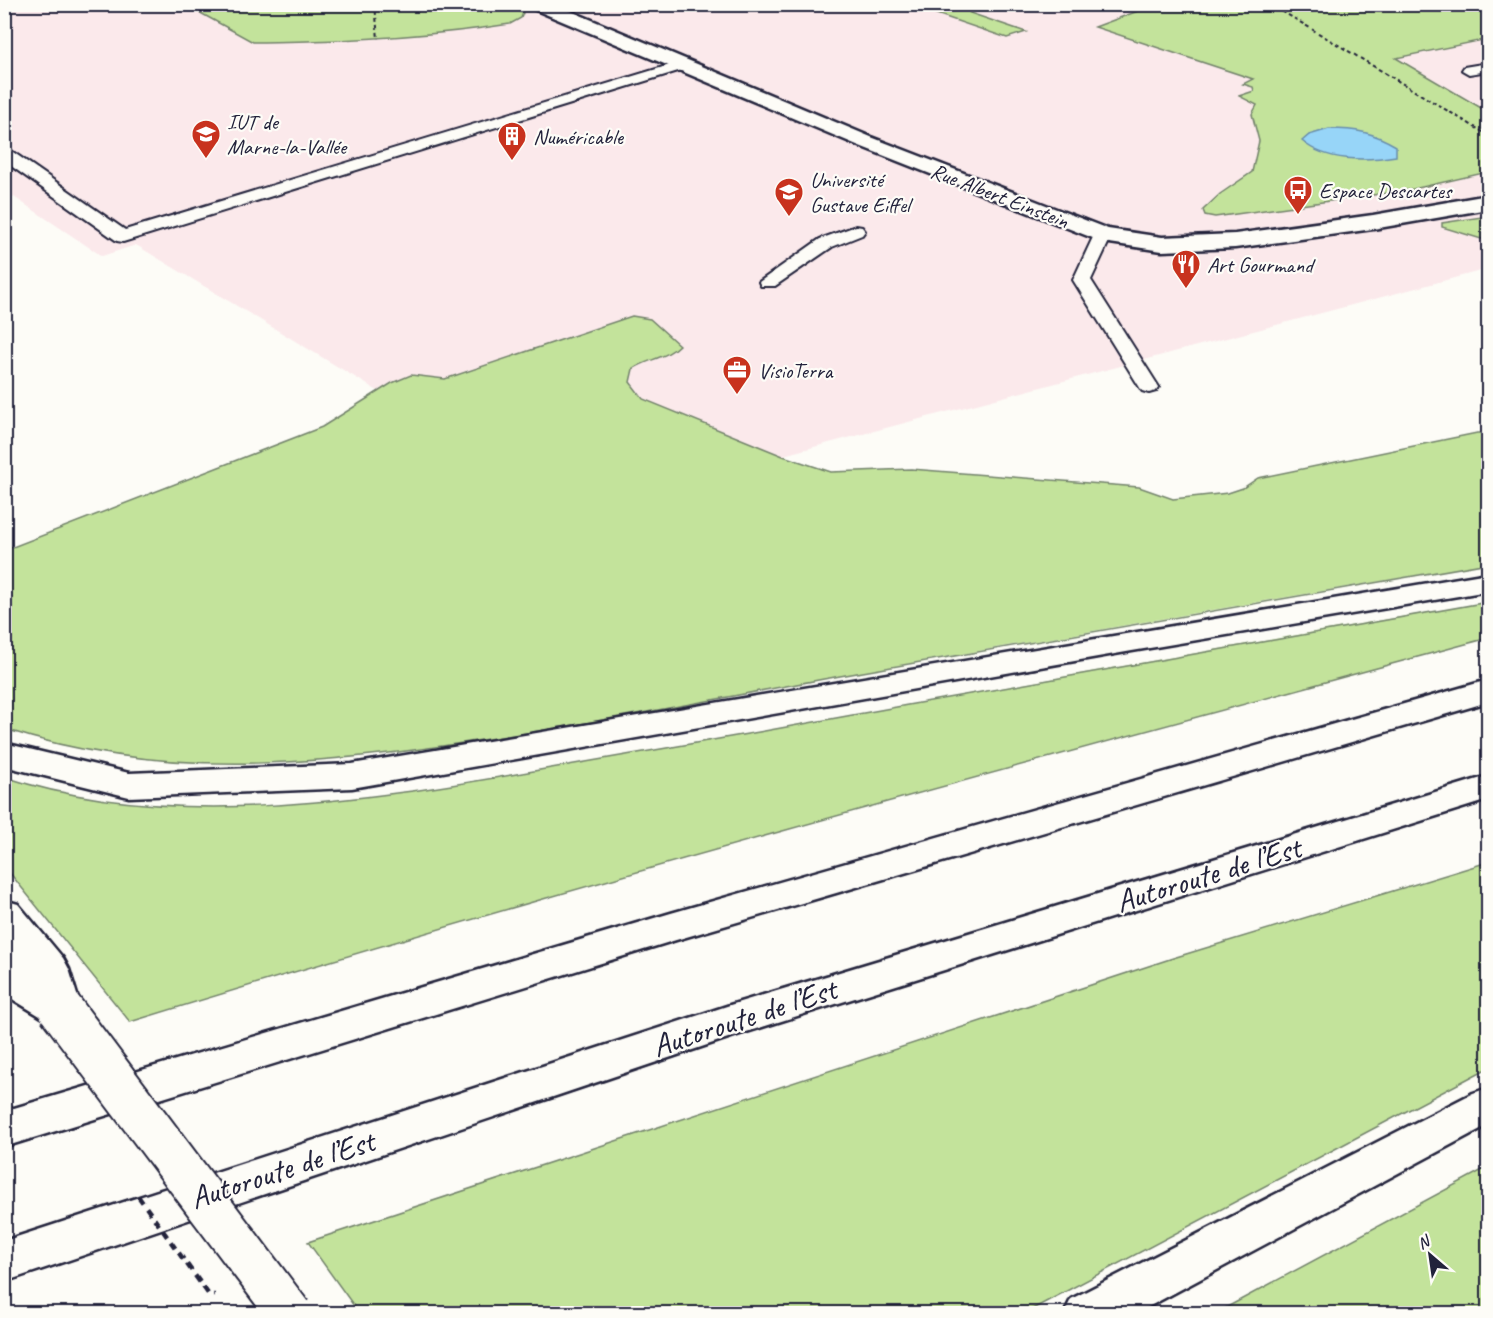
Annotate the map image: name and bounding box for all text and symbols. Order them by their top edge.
place label: IUT de Marne-la-Vallée [227,108,348,161]
school or university icon: IUT de Marne-la-Vallée [190,118,222,160]
building icon: Numéricable [496,120,528,162]
place label: Numéricable [533,123,625,151]
street label: Rue Albert Einstein [927,157,1073,235]
place label: Université Gustave Eiffel [810,166,914,219]
bus stop icon: Espace Descartes [1282,174,1314,216]
school or university icon: Université Gustave Eiffel [773,176,805,218]
place label: Espace Descartes [1319,177,1453,205]
restaurant icon: Art Gourmand [1170,248,1202,290]
place label: Art Gourmand [1207,251,1316,279]
office icon: VisioTerra [721,354,753,396]
place label: VisioTerra [758,357,834,385]
street label: Autoroute de l’Est [1111,826,1309,922]
street label: Autoroute de l’Est [647,967,845,1067]
street label: Autoroute de l’Est [185,1119,383,1219]
north arrow [1400,1225,1460,1285]
text: N [1414,1230,1435,1254]

